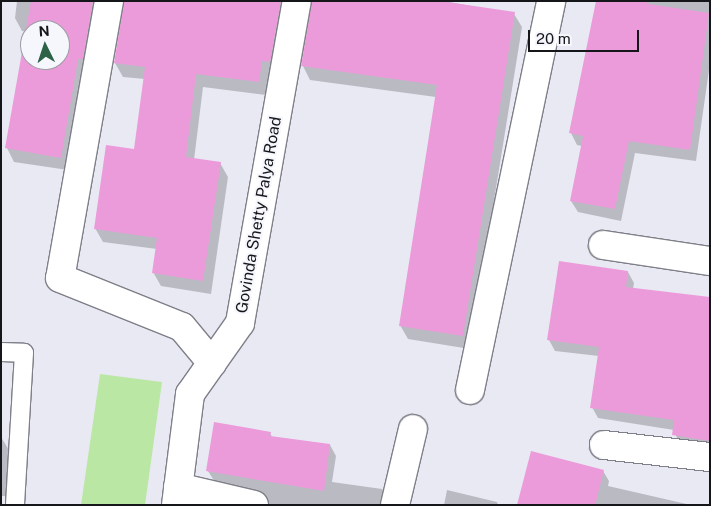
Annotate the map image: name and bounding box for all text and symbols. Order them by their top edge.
north arrow [20,20,70,70]
scale bar [531,20,642,52]
text: N [38,23,50,39]
text: 20 m [536,30,571,47]
street label: Govinda Shetty Palya Road [232,115,286,315]

